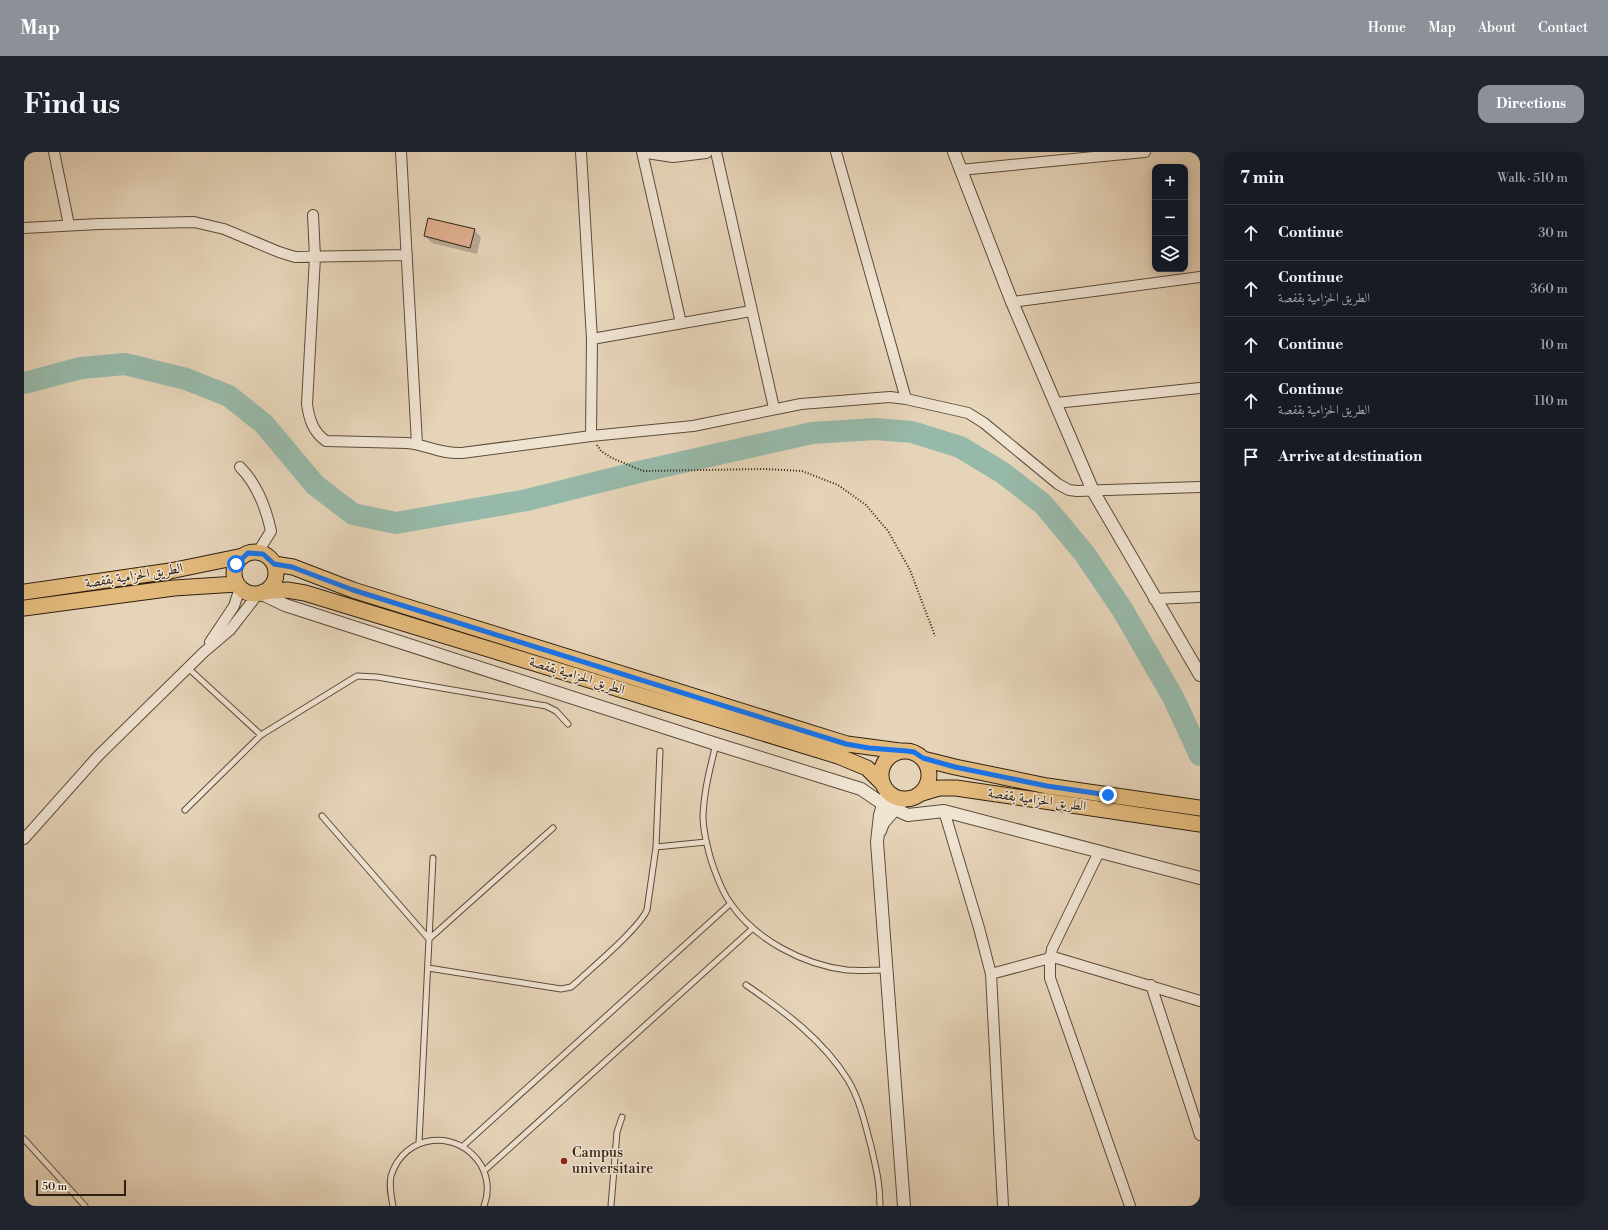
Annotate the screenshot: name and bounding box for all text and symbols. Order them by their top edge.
text: Map [20,16,60,40]
text: Home [1368,19,1406,37]
text: Map [1428,19,1456,37]
text: About [1478,19,1516,37]
text: Contact [1538,19,1588,37]
button: Directions [1478,85,1584,123]
text: Find us [24,87,120,122]
map controls [1152,164,1188,272]
button: + [1152,164,1188,200]
text: 7 min [1240,167,1284,189]
text: Walk · 510 m [1497,170,1568,186]
button: − [1152,200,1188,236]
icon: ahead [1240,222,1262,244]
text: Continue [1278,223,1343,242]
text: 30 m [1538,225,1568,241]
button: layers [1152,236,1188,272]
text: Continue [1278,268,1343,287]
icon: ahead [1240,278,1262,300]
text: 360 m [1530,281,1568,297]
text: الطريق الحزامية بقفصة [1278,290,1370,306]
icon: ahead [1240,334,1262,356]
text: Continue [1278,335,1343,354]
text: 10 m [1540,337,1568,353]
text: Continue [1278,380,1343,399]
icon: ahead [1240,390,1262,412]
text: 110 m [1534,393,1568,409]
text: الطريق الحزامية بقفصة [1278,402,1370,418]
icon: arrive [1240,446,1262,468]
text: Arrive at destination [1278,447,1422,466]
route start [227,555,245,573]
street label: الطريق الحزامية بقفصة [84,559,184,593]
street label: الطريق الحزامية بقفصة [527,653,627,699]
street label: الطريق الحزامية بقفصة [987,784,1087,816]
route end [1099,786,1117,804]
place label: Campus universitaire [572,1144,653,1178]
marker: Campus universitaire [559,1156,569,1166]
scale bar [36,1178,126,1197]
text: 50 m [42,1180,67,1194]

